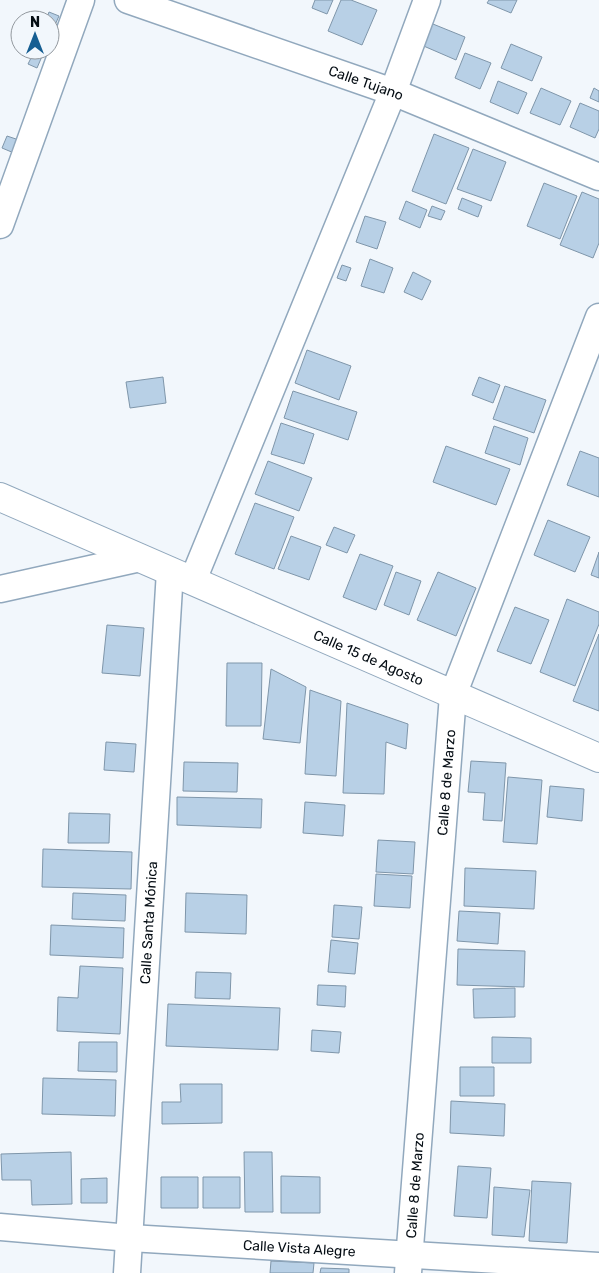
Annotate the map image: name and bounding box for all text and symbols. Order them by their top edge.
north arrow [10,10,60,60]
text: N [30,14,40,31]
street label: Calle Tujano [326,62,406,104]
street label: Calle 15 de Agosto [311,626,426,689]
street label: Calle 8 de Marzo [434,729,459,836]
street label: Calle Santa Mónica [136,861,161,985]
street label: Calle 8 de Marzo [402,1132,427,1239]
street label: Calle Vista Alegre [242,1236,356,1260]

